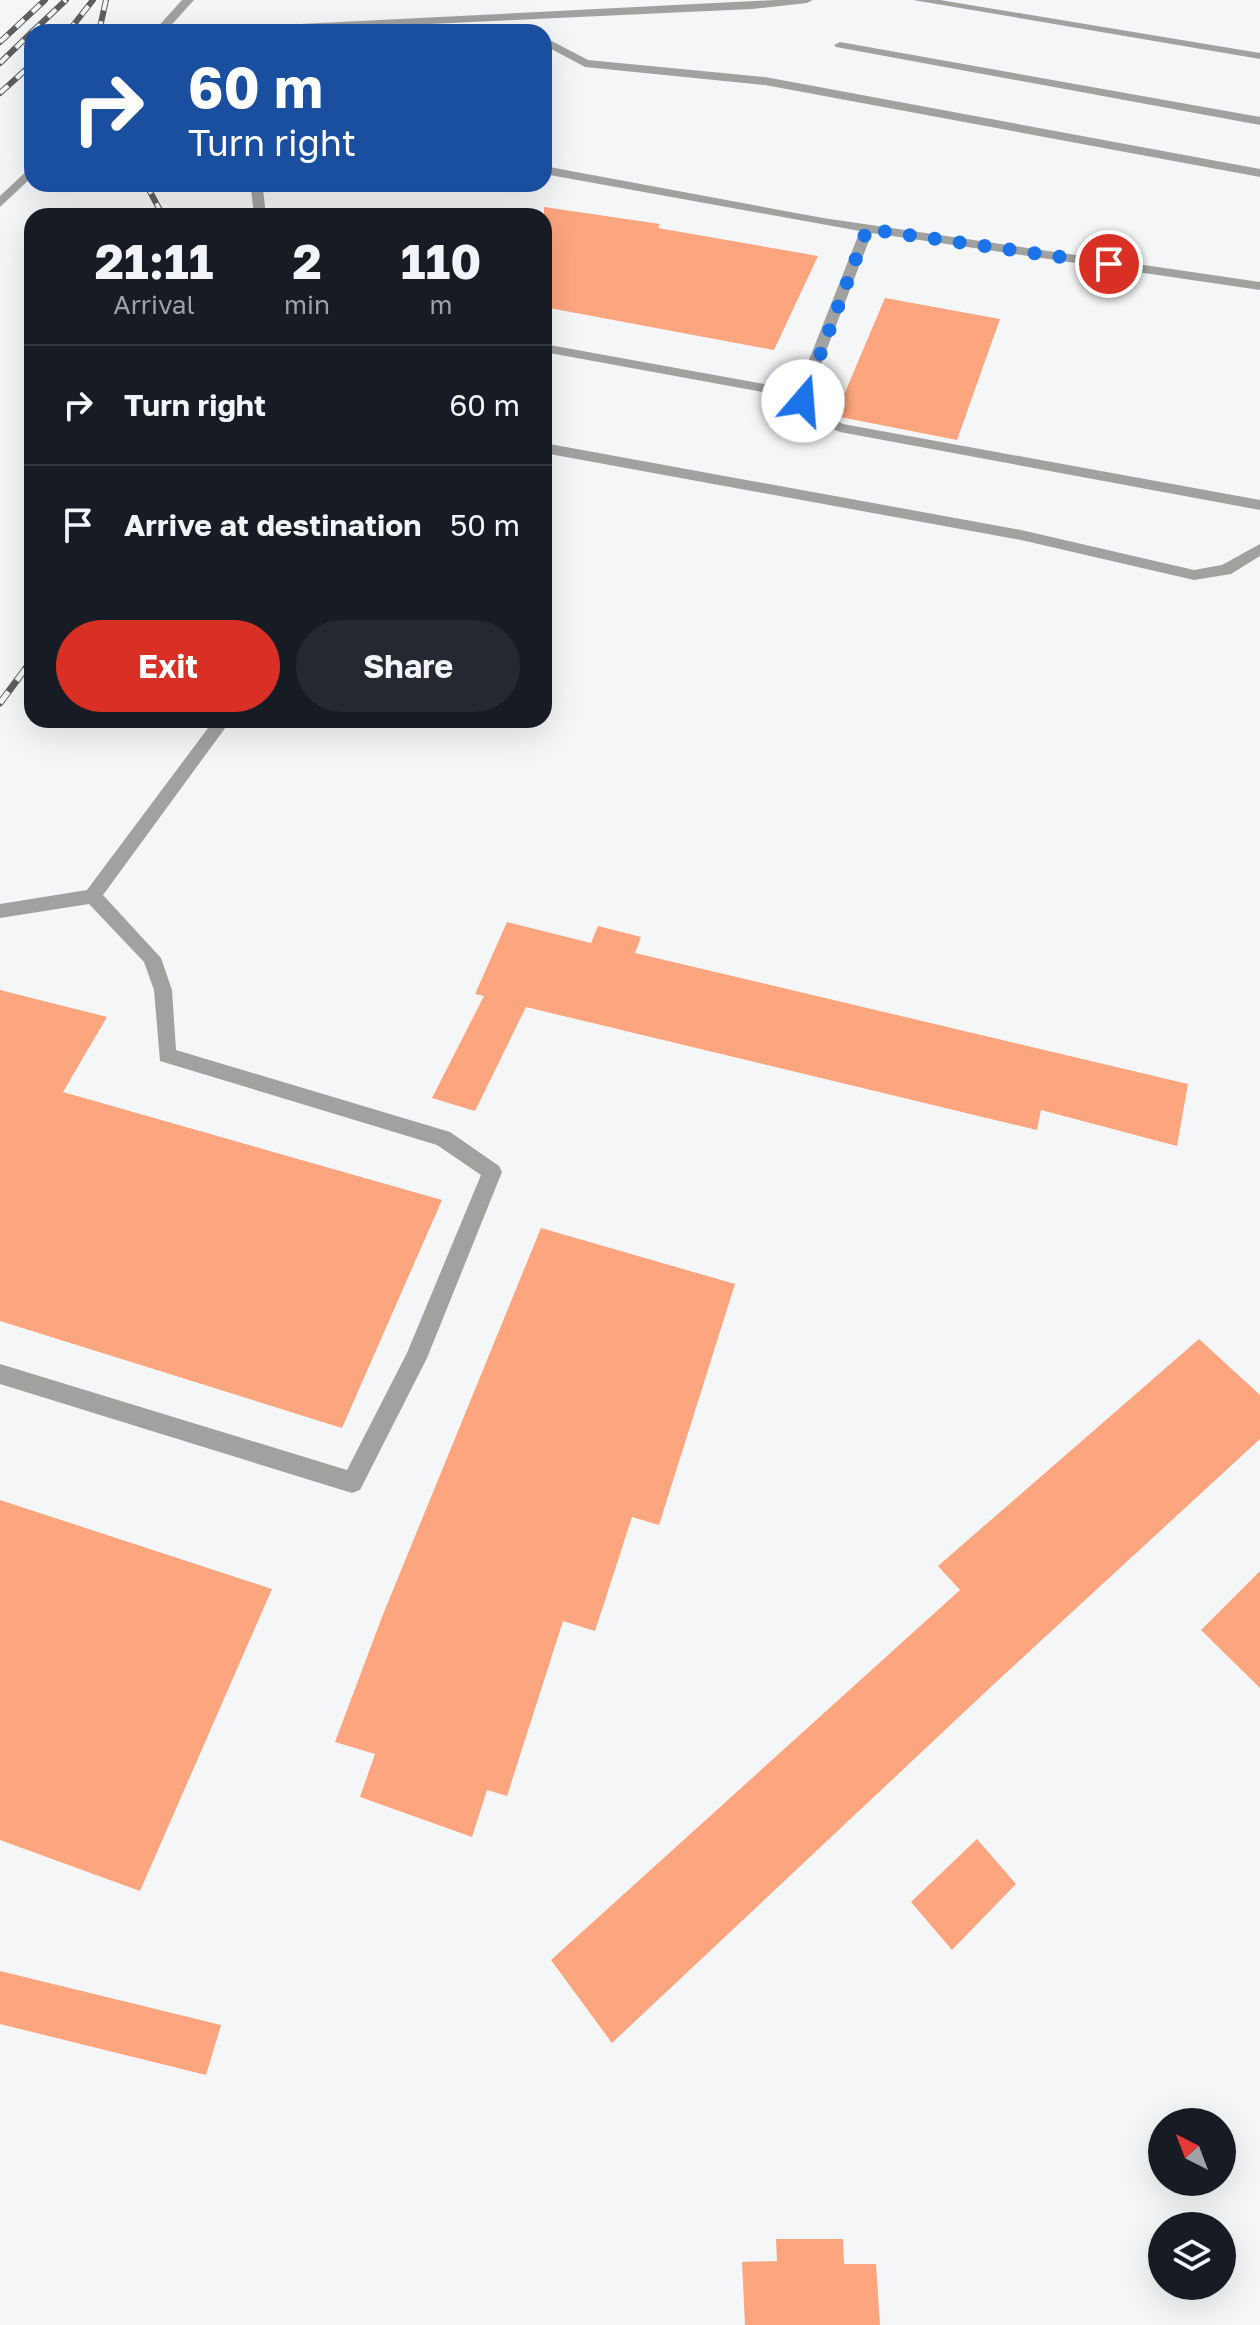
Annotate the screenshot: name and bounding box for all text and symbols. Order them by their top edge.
text: 60 m [188,53,323,120]
icon: right [56,56,160,160]
text: Turn right [188,121,356,164]
pin [1075,230,1143,298]
text: 21:11 [95,232,213,290]
text: 2 [292,232,322,290]
text: 110 [401,232,481,290]
icon: arrive [1087,242,1131,286]
text: Arrival [113,289,195,320]
text: min [284,289,330,320]
text: m [430,289,453,320]
position arrow [761,359,845,443]
icon: right [56,383,100,427]
text: Turn right [124,387,266,423]
text: 60 m [449,387,520,423]
icon: arrive [56,503,100,547]
text: Arrive at destination [124,507,421,543]
text: 50 m [450,507,520,543]
button: Exit [56,620,280,712]
button: Share [296,620,520,712]
north arrow [1148,2108,1236,2196]
map controls [1148,2108,1236,2300]
button: layers [1148,2212,1236,2300]

